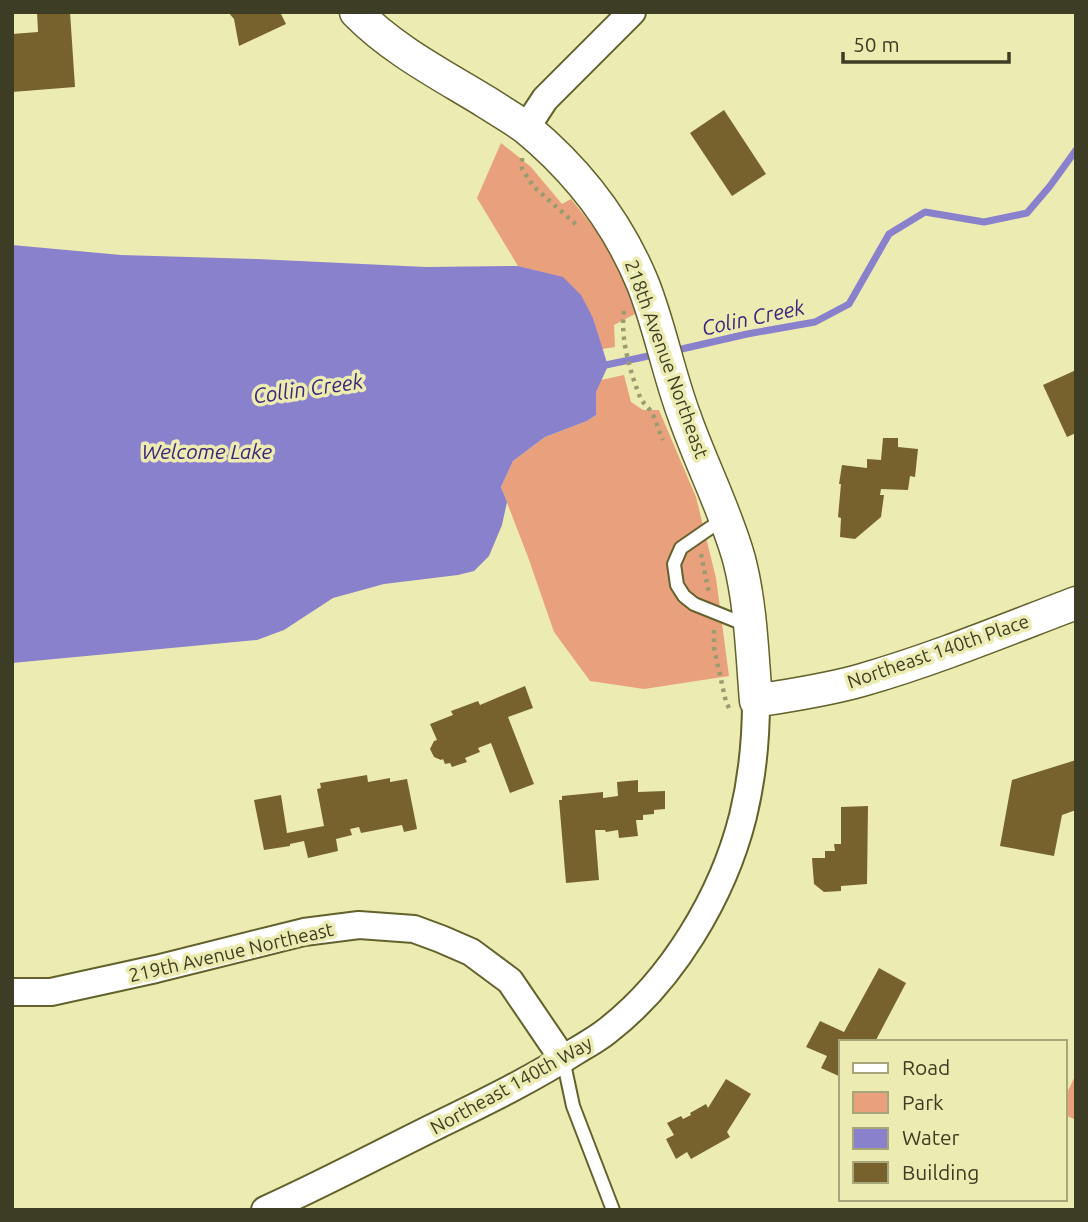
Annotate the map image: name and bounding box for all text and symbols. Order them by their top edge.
scale bar [843,21,1009,65]
text: 50 m [853,32,900,56]
street label: 218th Avenue Northeast [621,257,713,462]
water label: Colin Creek [699,294,807,340]
water label: Collin Creek [252,368,365,408]
water label: Welcome Lake [142,439,273,463]
street label: Northeast 140th Place [844,610,1032,692]
street label: 219th Avenue Northeast [127,918,336,986]
street label: Northeast 140th Way [426,1031,596,1139]
legend [839,1040,1067,1201]
text: Road [902,1055,950,1079]
text: Park [902,1090,944,1114]
text: Water [902,1125,960,1149]
text: Building [902,1160,979,1184]

